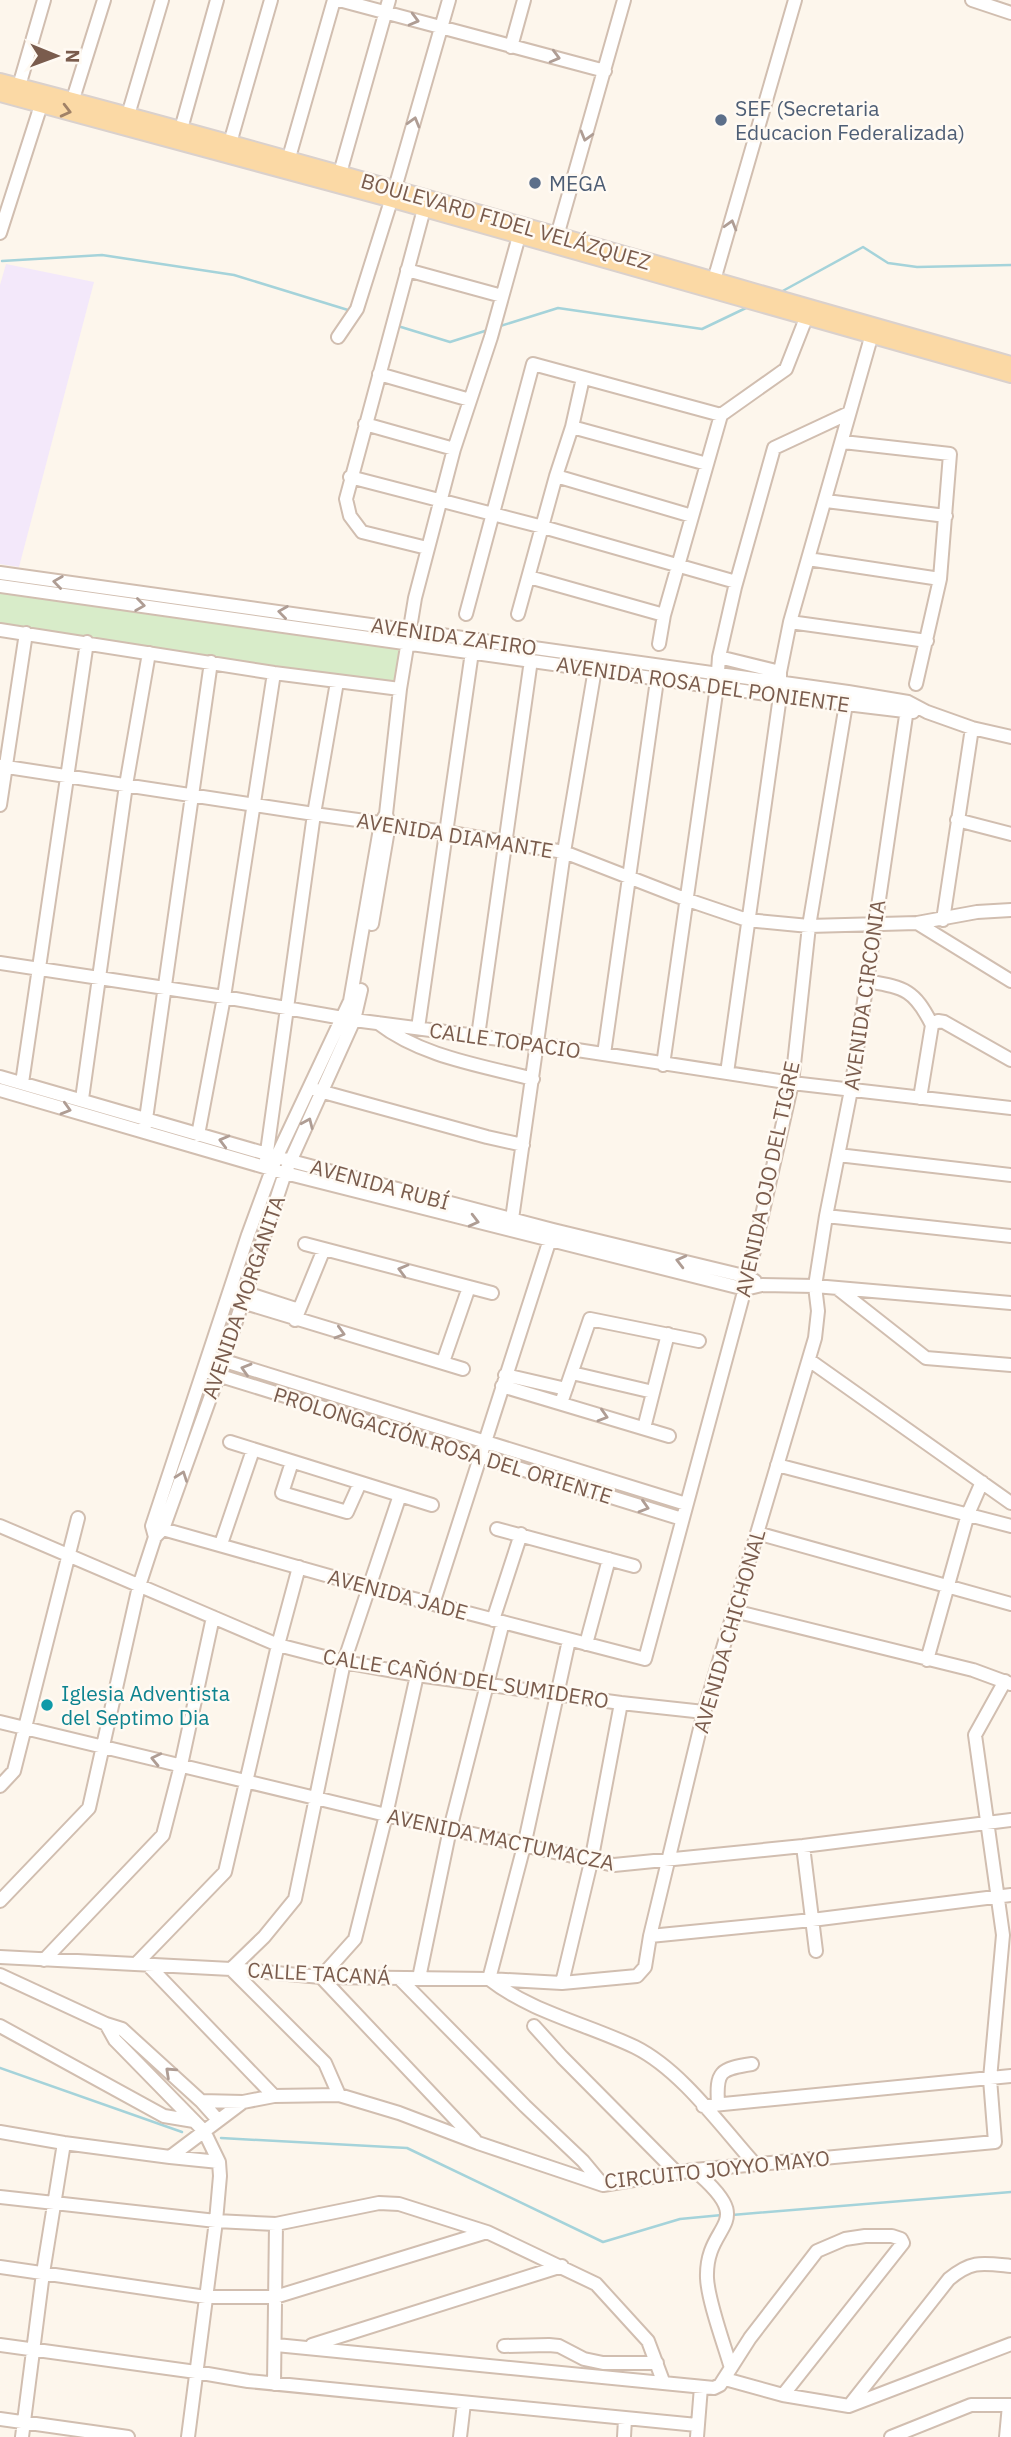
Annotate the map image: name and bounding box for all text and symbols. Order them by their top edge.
one-way arrow [408,12,420,26]
north arrow [21,21,91,91]
text: N [61,49,85,63]
one-way arrow [549,49,561,63]
place label: SEF (Secretaria Educacion Federalizada) [735,94,965,146]
one-way arrow [60,103,72,118]
marker: SEF (Secretaria Educacion Federalizada) [713,112,729,128]
one-way arrow [406,116,420,128]
one-way arrow [579,130,594,142]
street label: BOULEVARD FIDEL VELÁZQUEZ [358,166,654,276]
place label: MEGA [549,169,606,197]
marker: MEGA [527,175,543,191]
one-way arrow [722,219,737,231]
one-way arrow [52,574,64,589]
one-way arrow [135,598,146,613]
one-way arrow [277,605,289,620]
street label: AVENIDA ZAFIRO [369,611,539,661]
street label: AVENIDA ROSA DEL PONIENTE [555,650,851,718]
street label: AVENIDA DIAMANTE [355,806,555,864]
street label: AVENIDA CIRCONIA [837,898,891,1092]
street label: CALLE TOPACIO [428,1016,582,1064]
street label: AVENIDA OJO DEL TIGRE [728,1058,806,1300]
one-way arrow [59,1101,71,1116]
one-way arrow [300,1118,314,1131]
one-way arrow [218,1135,230,1150]
street label: AVENIDA RUBÍ [307,1152,453,1216]
street label: AVENIDA MORGANITA [195,1191,291,1403]
one-way arrow [468,1213,480,1227]
one-way arrow [675,1255,687,1269]
one-way arrow [397,1264,409,1278]
one-way arrow [334,1324,346,1339]
one-way arrow [241,1362,253,1377]
street label: PROLONGACIÓN ROSA DEL ORIENTE [270,1380,616,1510]
one-way arrow [596,1407,608,1422]
one-way arrow [174,1470,188,1482]
one-way arrow [638,1499,650,1514]
street label: AVENIDA CHICHONAL [686,1526,772,1736]
street label: AVENIDA JADE [325,1562,471,1626]
street label: CALLE CAÑÓN DEL SUMIDERO [321,1642,611,1714]
place label: Iglesia Adventista del Septimo Dia [61,1679,230,1731]
marker: Iglesia Adventista del Septimo Dia [39,1697,55,1713]
one-way arrow [151,1753,163,1768]
street label: AVENIDA MACTUMACZA [385,1801,617,1877]
street label: CALLE TACANÁ [247,1955,391,1991]
one-way arrow [165,2067,178,2080]
street label: CIRCUITO JOYYO MAYO [603,2143,831,2195]

